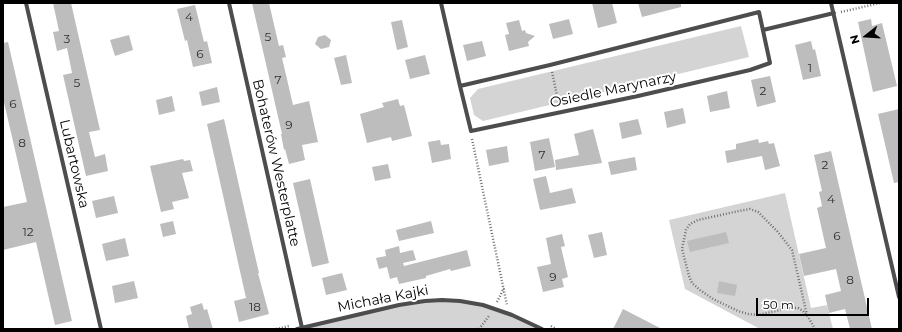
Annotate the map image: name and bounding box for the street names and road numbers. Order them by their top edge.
street label: Osiedle Marynarzy [548,68,678,112]
street label: Bohaterów Westerplatte [249,78,303,248]
street label: Lubartowska [56,118,92,210]
street label: Michała Kajki [336,282,430,316]

